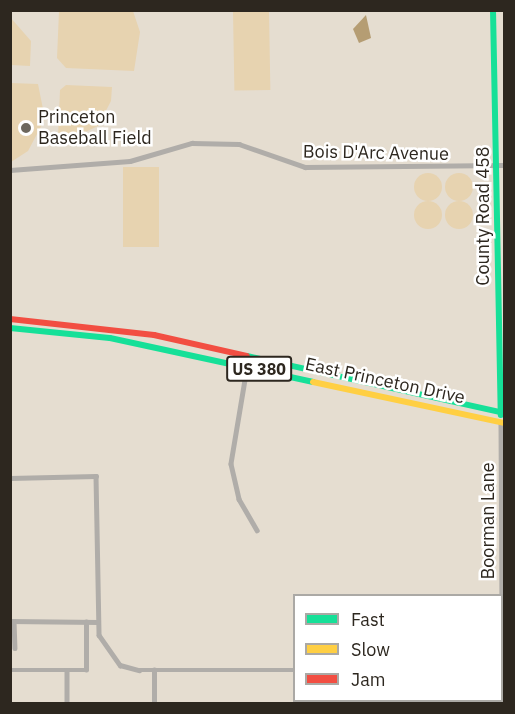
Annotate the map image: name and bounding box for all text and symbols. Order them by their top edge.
place label: Princeton Baseball Field [38,107,152,150]
marker: Princeton Baseball Field [19,121,33,135]
street label: Bois D'Arc Avenue [303,141,449,165]
street label: County Road 458 [472,146,494,286]
street label: East Princeton Drive [303,354,467,408]
road number: US 380 [226,356,292,382]
street label: Boorman Lane [477,462,499,580]
legend [293,594,503,702]
text: Fast [351,608,385,631]
text: Slow [351,638,390,661]
text: Jam [351,668,386,691]

